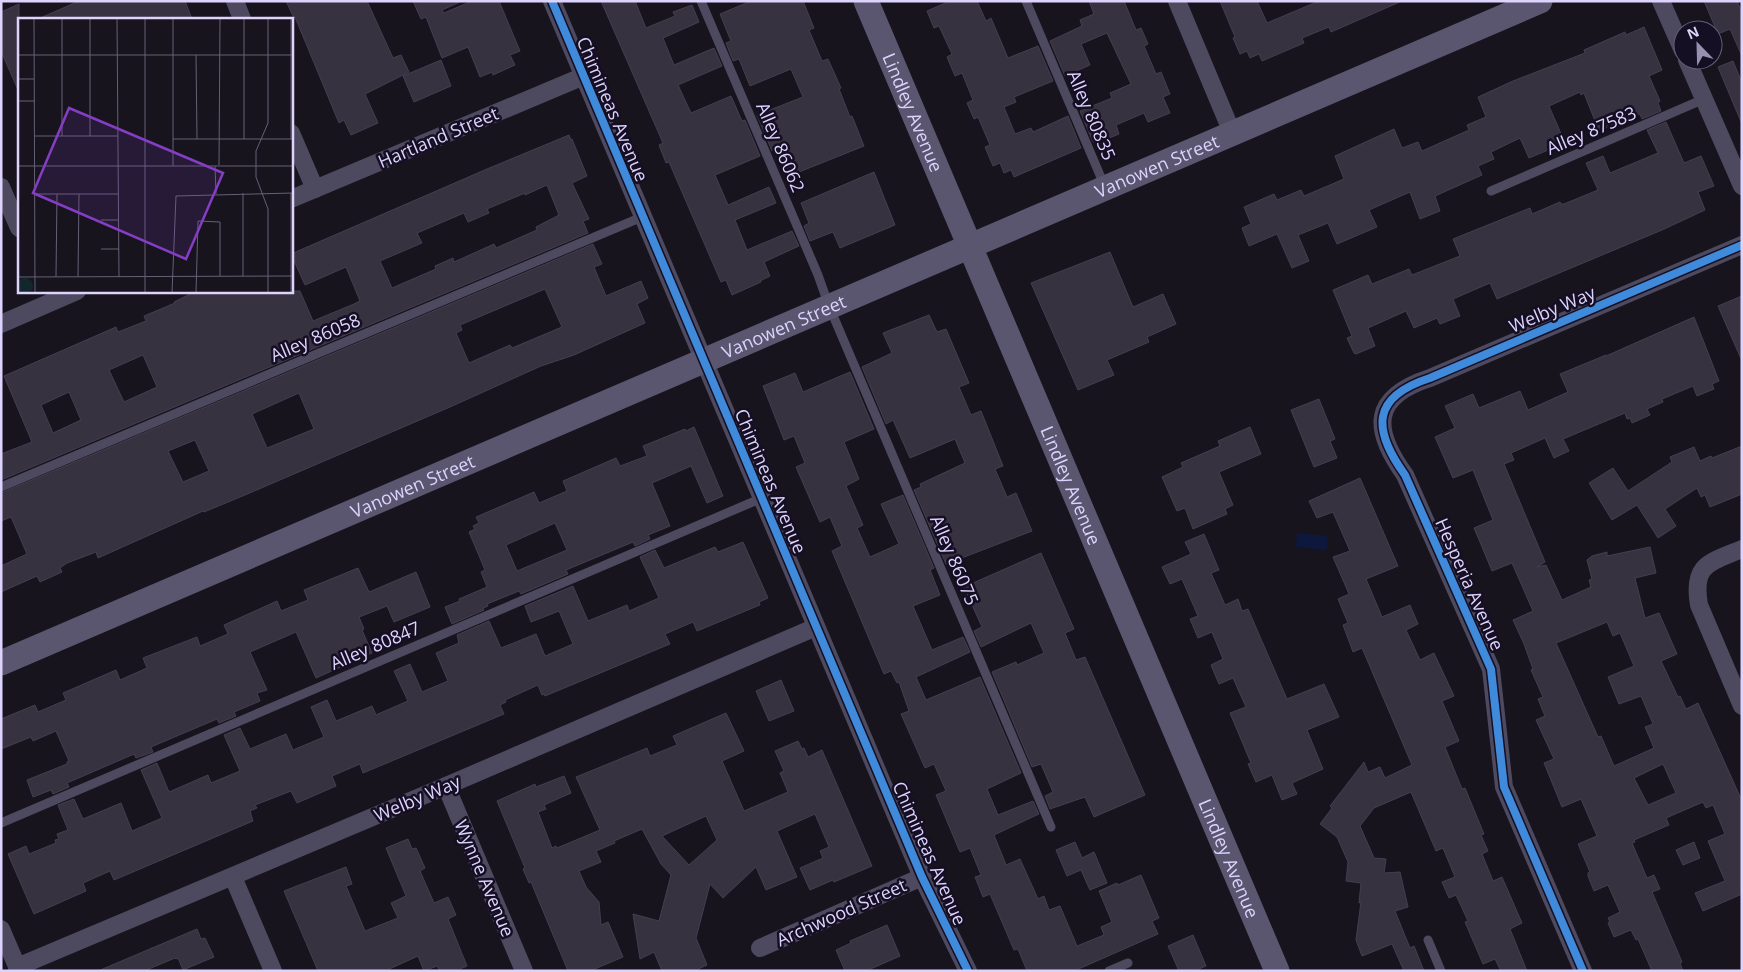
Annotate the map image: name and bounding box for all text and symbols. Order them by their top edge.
inset map [18,18,292,292]
north arrow [1673,20,1723,70]
text: N [1684,22,1702,44]
street label: Chimineas Avenue [572,33,654,185]
street label: Lindley Avenue [877,49,949,176]
street label: Alley 80835 [1062,66,1122,164]
street label: Alley 86062 [751,98,811,196]
street label: Alley 87583 [1542,100,1640,160]
street label: Hartland Street [374,101,502,173]
street label: Vanowen Street [1091,129,1222,203]
street label: Welby Way [1505,280,1600,338]
street label: Vanowen Street [718,289,849,364]
street label: Alley 86058 [266,307,364,367]
street label: Chimineas Avenue [730,405,812,557]
street label: Lindley Avenue [1035,422,1107,549]
street label: Vanowen Street [347,449,478,523]
street label: Alley 86075 [925,511,985,609]
street label: Hesperia Avenue [1430,514,1510,654]
street label: Alley 80847 [326,615,424,675]
street label: Welby Way [370,769,465,827]
street label: Chimineas Avenue [887,777,973,929]
street label: Lindley Avenue [1193,795,1265,921]
street label: Wynne Avenue [449,816,521,940]
street label: Archwood Street [772,873,910,951]

